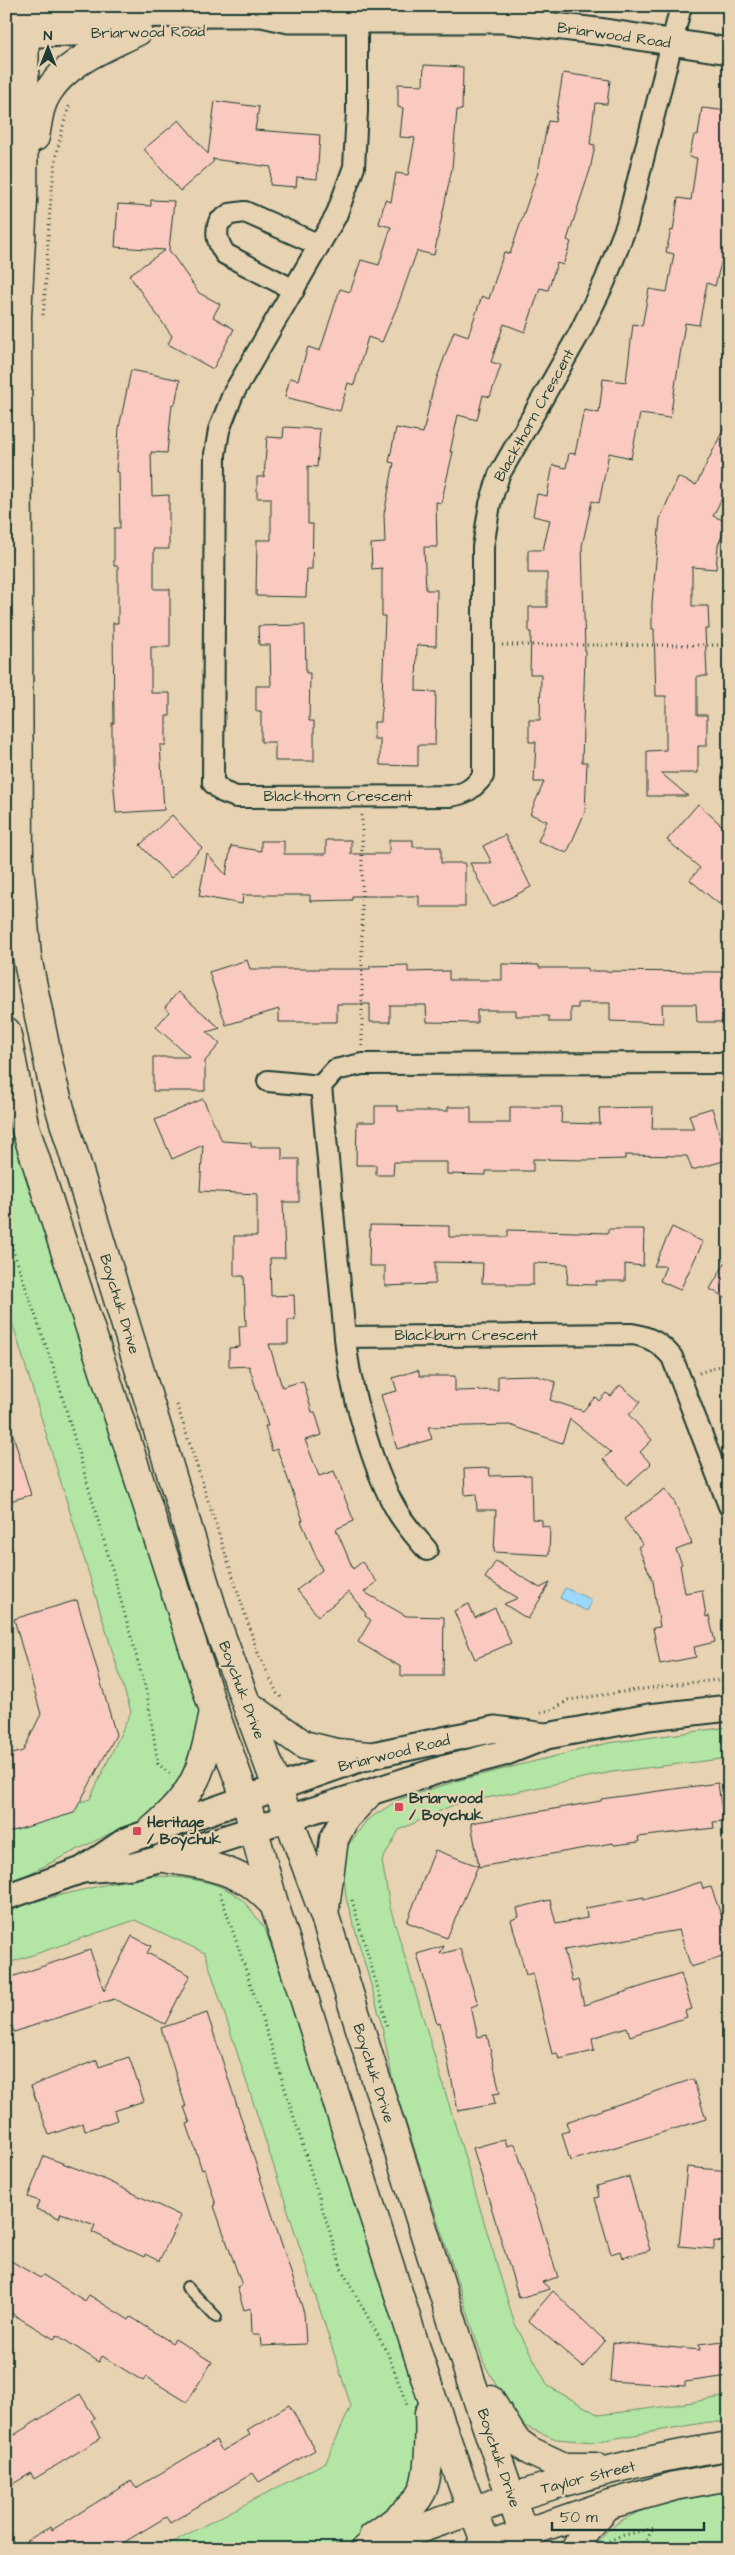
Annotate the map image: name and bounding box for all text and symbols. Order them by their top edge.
street label: Briarwood Road [556,17,672,54]
street label: Briarwood Road [91,21,206,44]
north arrow [22,22,72,72]
text: N [44,26,53,46]
street label: Blackthorn Crescent [489,345,580,485]
street label: Blackthorn Crescent [264,786,412,807]
street label: Boychuk Drive [93,1252,145,1357]
street label: Blackburn Crescent [395,1325,537,1346]
street label: Boychuk Drive [212,1638,270,1743]
street label: Briarwood Road [336,1729,452,1777]
place label: Briarwood / Boychuk [409,1788,484,1827]
marker: Briarwood / Boychuk [393,1801,405,1813]
place label: Heritage / Boychuk [147,1812,222,1851]
marker: Heritage / Boychuk [131,1825,143,1837]
street label: Boychuk Drive [347,2021,399,2126]
street label: Boychuk Drive [471,2406,525,2511]
street label: Taylor Street [539,2456,638,2500]
scale bar [552,2500,705,2532]
text: 50 m [560,2507,598,2528]

